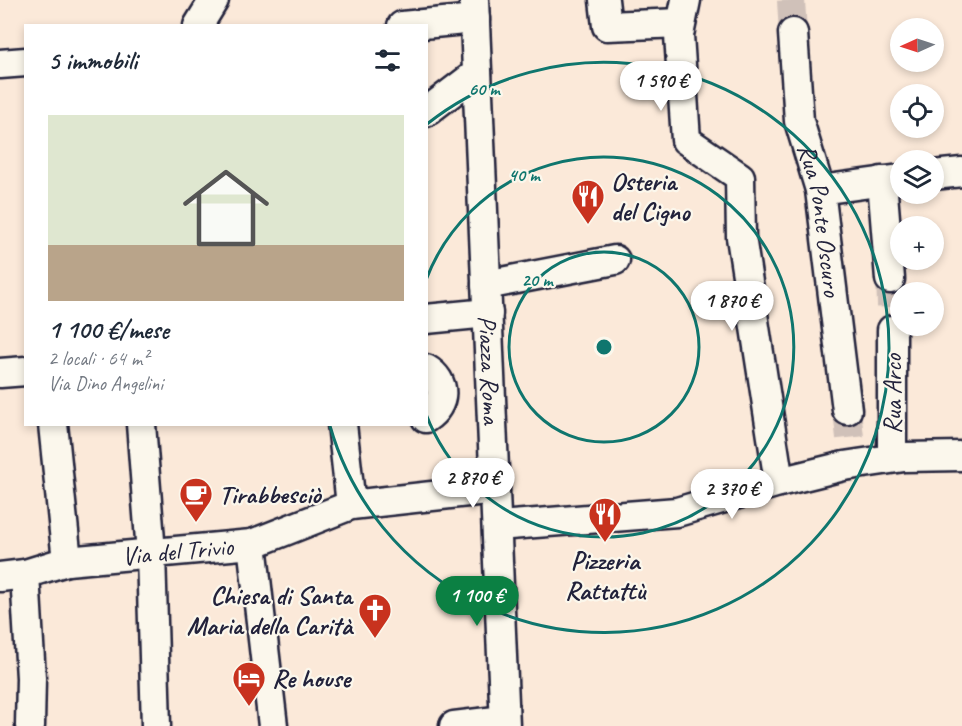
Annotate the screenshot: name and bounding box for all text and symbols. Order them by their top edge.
north arrow [890,18,944,72]
map controls [890,18,944,336]
text: 5 immobili [48,44,137,77]
icon: filters [371,44,404,77]
pin: 1 590 € [606,61,716,112]
text: 1 590 € [634,68,688,93]
text: 60 m [468,78,501,100]
button: locate [890,84,944,138]
street label: Rua Ponte Oscuro [790,140,850,300]
button: layers [890,150,944,204]
icon: home [172,154,280,262]
text: 40 m [509,164,541,186]
place label: Osteria del Cigno [611,165,691,228]
restaurant icon: Osteria del Cigno [570,178,606,225]
button: + [890,216,944,270]
text: 20 m [522,269,554,291]
pin: 1 870 € [677,281,787,332]
button: − [890,282,944,336]
text: 1 870 € [705,288,759,313]
text: 1 100 €/mese [48,313,169,346]
street label: Piazza Roma [471,315,509,426]
centre of rings [594,337,614,357]
text: 2 locali · 64 m² [48,346,148,371]
street label: Rua Arco [876,352,909,434]
text: Via Dino Angelini [48,371,163,396]
pin: 2 870 € [418,458,528,509]
text: 2 870 € [446,465,500,490]
pin: 2 370 € [677,469,787,520]
cafe icon: Tirabbesciò [178,476,214,523]
text: 2 370 € [705,476,759,501]
place label: Tirabbesciò [219,478,322,511]
restaurant icon: Pizzeria Rattattù [587,496,623,543]
street label: Via del Trivio [120,529,236,572]
place label: Pizzeria Rattattù [565,544,647,607]
pin: 1 100 € [422,576,532,627]
place label: Chiesa di Santa Maria della Carità [187,579,355,642]
text: 1 100 € [450,583,504,608]
church icon: Chiesa di Santa Maria della Carità [357,592,393,639]
hotel icon: Re house [231,660,267,707]
place label: Re house [272,662,352,695]

